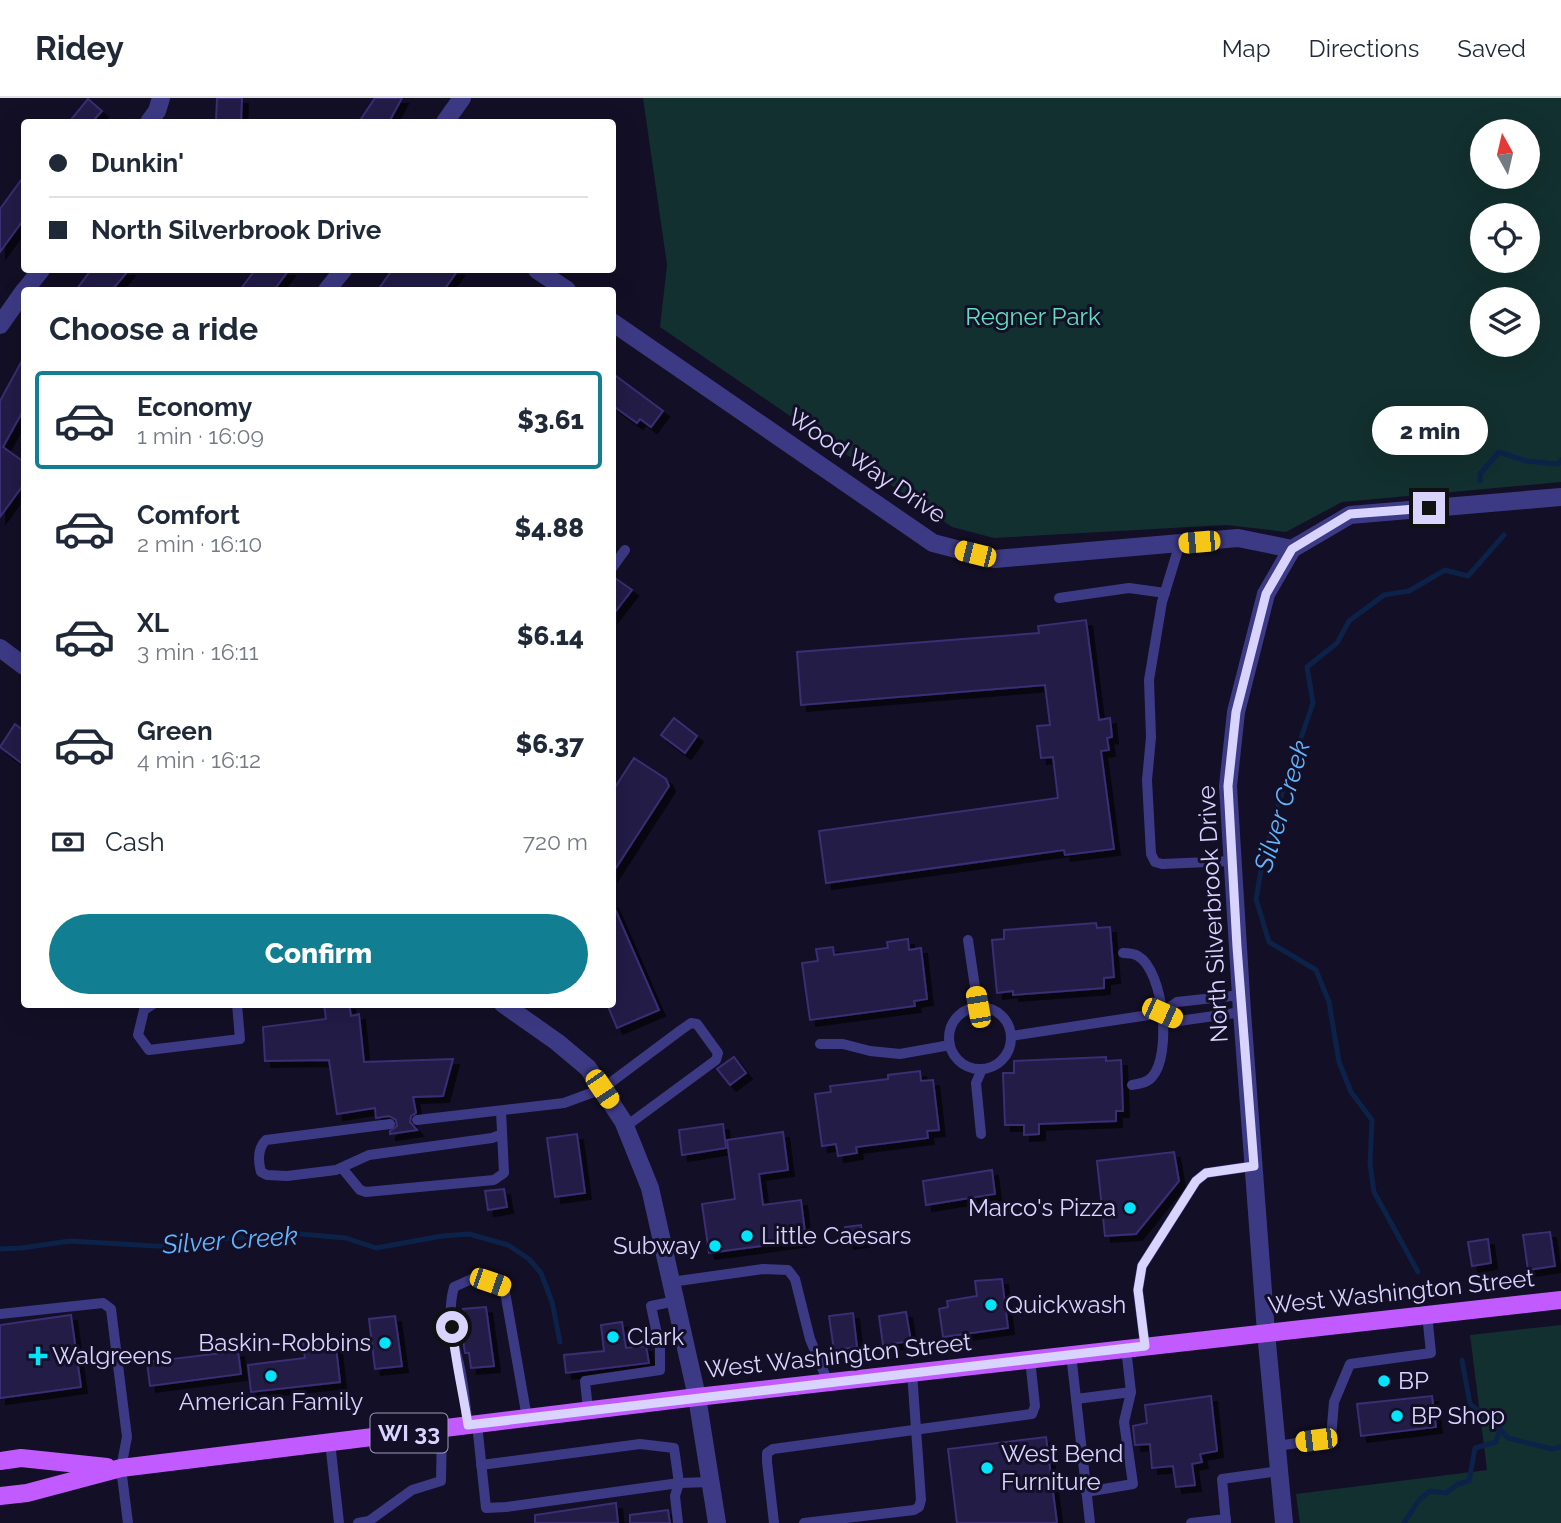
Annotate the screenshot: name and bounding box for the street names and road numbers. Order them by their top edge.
street label: Wood Way Drive [783,402,952,529]
street label: North Silverbrook Drive [1191,785,1234,1043]
street label: West Washington Street [1266,1263,1536,1320]
street label: West Washington Street [703,1327,973,1384]
road number: WI 33 [370,1414,448,1452]

